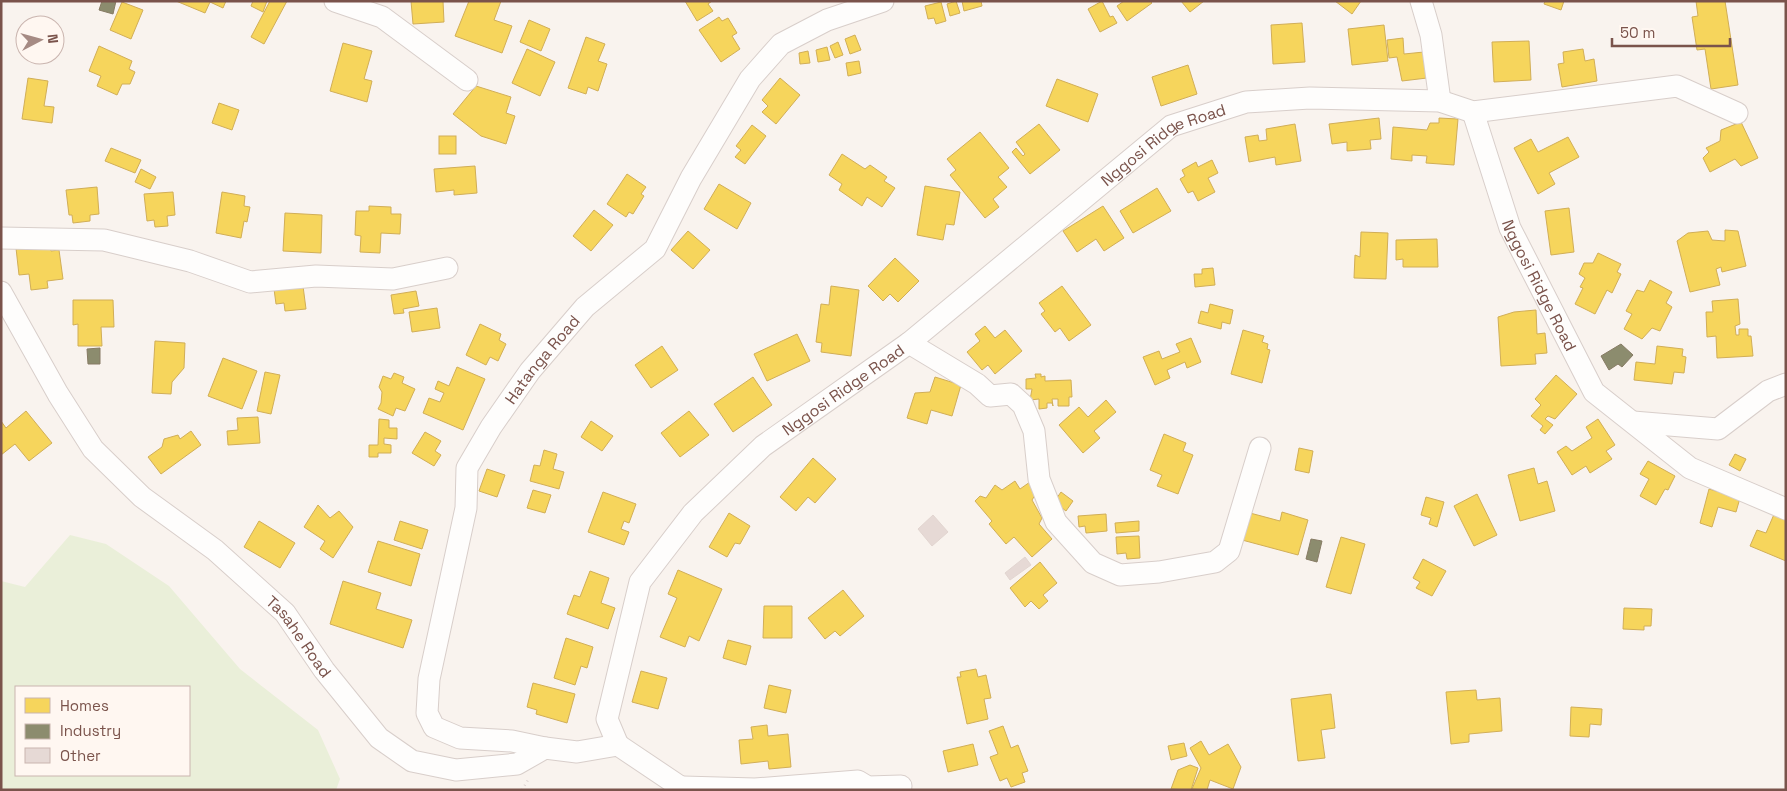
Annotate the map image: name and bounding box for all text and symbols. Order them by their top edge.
north arrow [15,15,65,65]
scale bar [1612,15,1730,47]
text: 50 m [1620,23,1655,42]
text: N [43,33,62,44]
street label: Nggosi Ridge Road [1096,99,1228,191]
street label: Nggosi Ridge Road [1497,217,1582,355]
street label: Hatanga Road [500,311,584,408]
street label: Nggosi Ridge Road [778,339,908,440]
street label: Tasahe Road [262,591,336,682]
legend [15,686,190,776]
text: Homes [60,696,109,715]
text: Industry [60,721,121,740]
text: Other [60,746,101,765]

